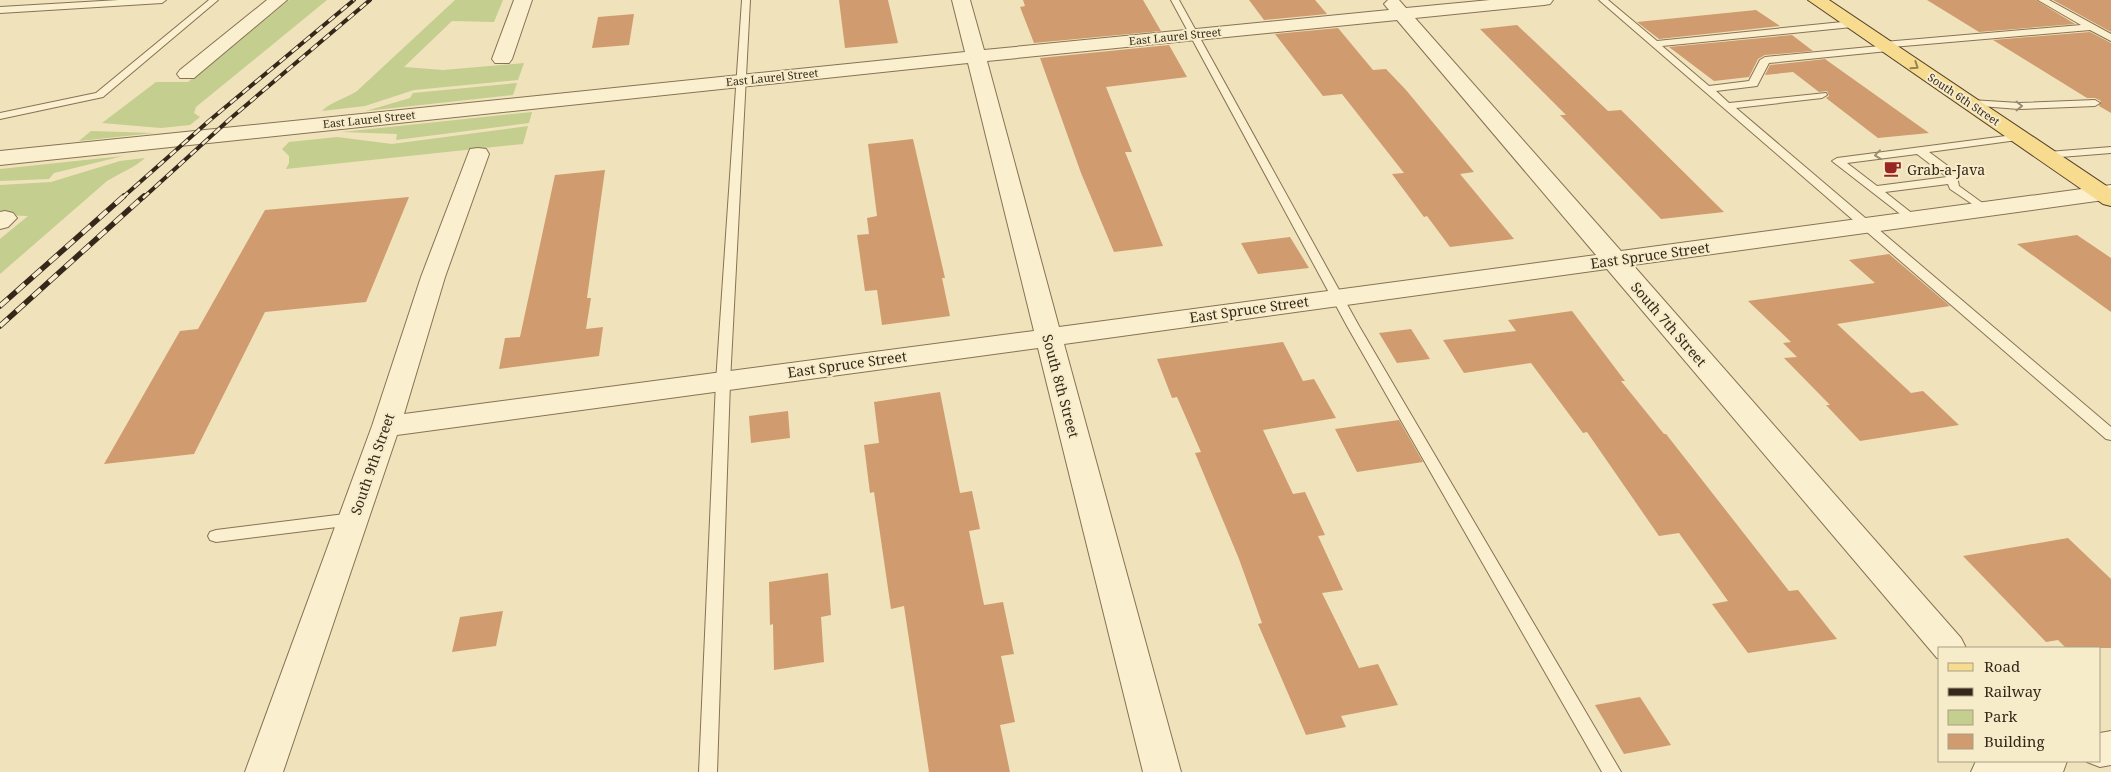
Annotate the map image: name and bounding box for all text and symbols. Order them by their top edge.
street label: East Laurel Street [1128,24,1222,48]
one-way arrow [1910,60,1919,69]
street label: East Laurel Street [725,65,819,89]
street label: South 6th Street [1925,69,2003,129]
one-way arrow [2016,101,2023,111]
street label: East Laurel Street [322,107,416,131]
one-way arrow [1874,149,1882,160]
cafe icon: Grab-a-Java [1883,159,1903,179]
place label: Grab-a-Java [1907,160,1985,179]
street label: East Spruce Street [1589,237,1711,273]
street label: South 7th Street [1627,278,1711,370]
street label: East Spruce Street [1188,291,1310,327]
street label: South 8th Street [1038,332,1084,440]
street label: East Spruce Street [786,346,908,382]
street label: South 9th Street [346,411,398,517]
legend [1938,647,2101,762]
text: Road [1984,656,2020,676]
text: Railway [1984,681,2042,701]
text: Park [1984,706,2018,726]
text: Building [1984,731,2045,751]

